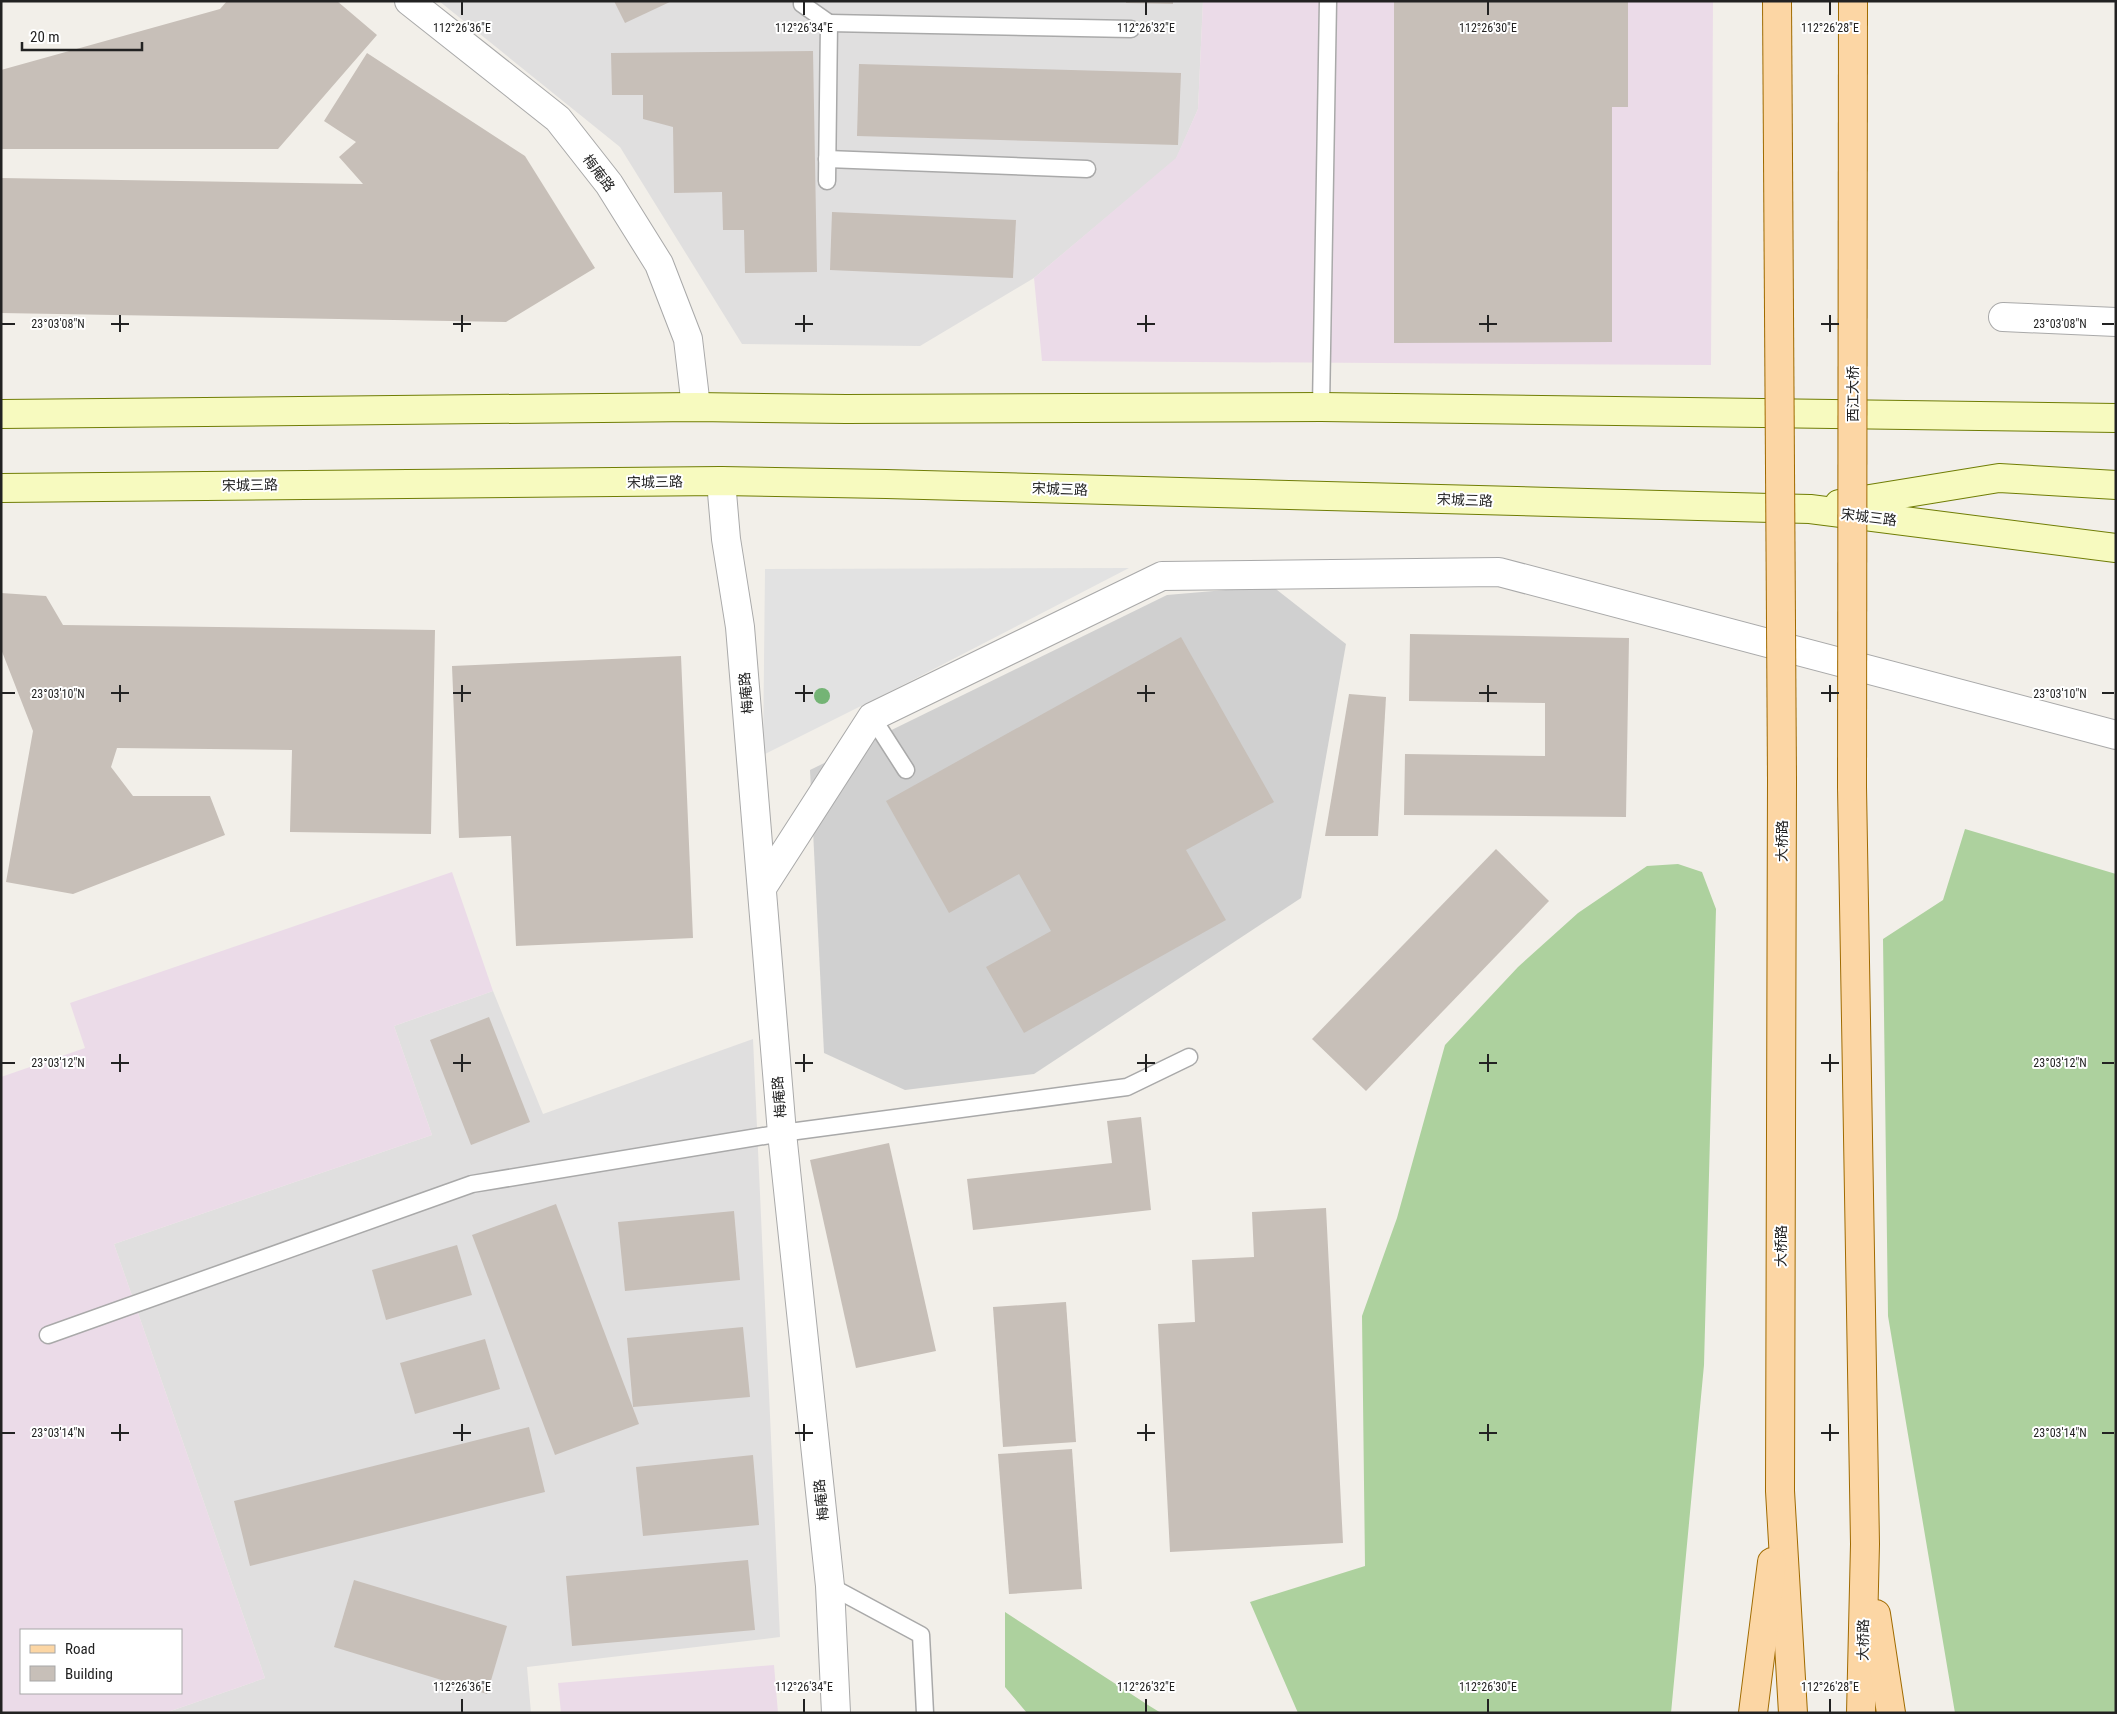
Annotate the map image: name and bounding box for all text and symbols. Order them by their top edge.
scale bar [22,20,142,52]
text: 112°26'36"E [433,21,491,35]
text: 112°26'34"E [775,21,833,35]
text: 112°26'32"E [1117,21,1175,35]
text: 112°26'30"E [1459,21,1517,35]
text: 112°26'28"E [1801,21,1859,35]
text: 20 m [30,28,60,46]
street label: 梅庵路 [580,151,618,195]
text: 23°03'08"N [31,317,85,331]
text: 23°03'08"N [2033,317,2087,331]
street label: 西江大桥 [1845,366,1861,422]
street label: 宋城三路 [627,474,683,490]
street label: 宋城三路 [222,477,278,493]
street label: 宋城三路 [1032,480,1088,498]
street label: 宋城三路 [1437,491,1493,509]
street label: 宋城三路 [1840,506,1898,528]
street label: 梅庵路 [736,671,756,715]
text: 23°03'10"N [31,687,85,701]
text: 23°03'10"N [2033,687,2087,701]
street label: 大桥路 [1774,820,1790,862]
text: 23°03'12"N [31,1056,85,1070]
text: 23°03'12"N [2033,1056,2087,1070]
street label: 梅庵路 [769,1075,789,1119]
street label: 大桥路 [1773,1225,1789,1267]
text: 23°03'14"N [31,1426,85,1440]
text: 23°03'14"N [2033,1426,2087,1440]
street label: 梅庵路 [811,1478,831,1522]
street label: 大桥路 [1855,1619,1871,1661]
legend [20,1629,182,1694]
text: Road [65,1640,95,1658]
text: Building [65,1665,113,1683]
text: 112°26'36"E [433,1680,491,1694]
text: 112°26'34"E [775,1680,833,1694]
text: 112°26'32"E [1117,1680,1175,1694]
text: 112°26'30"E [1459,1680,1517,1694]
text: 112°26'28"E [1801,1680,1859,1694]

